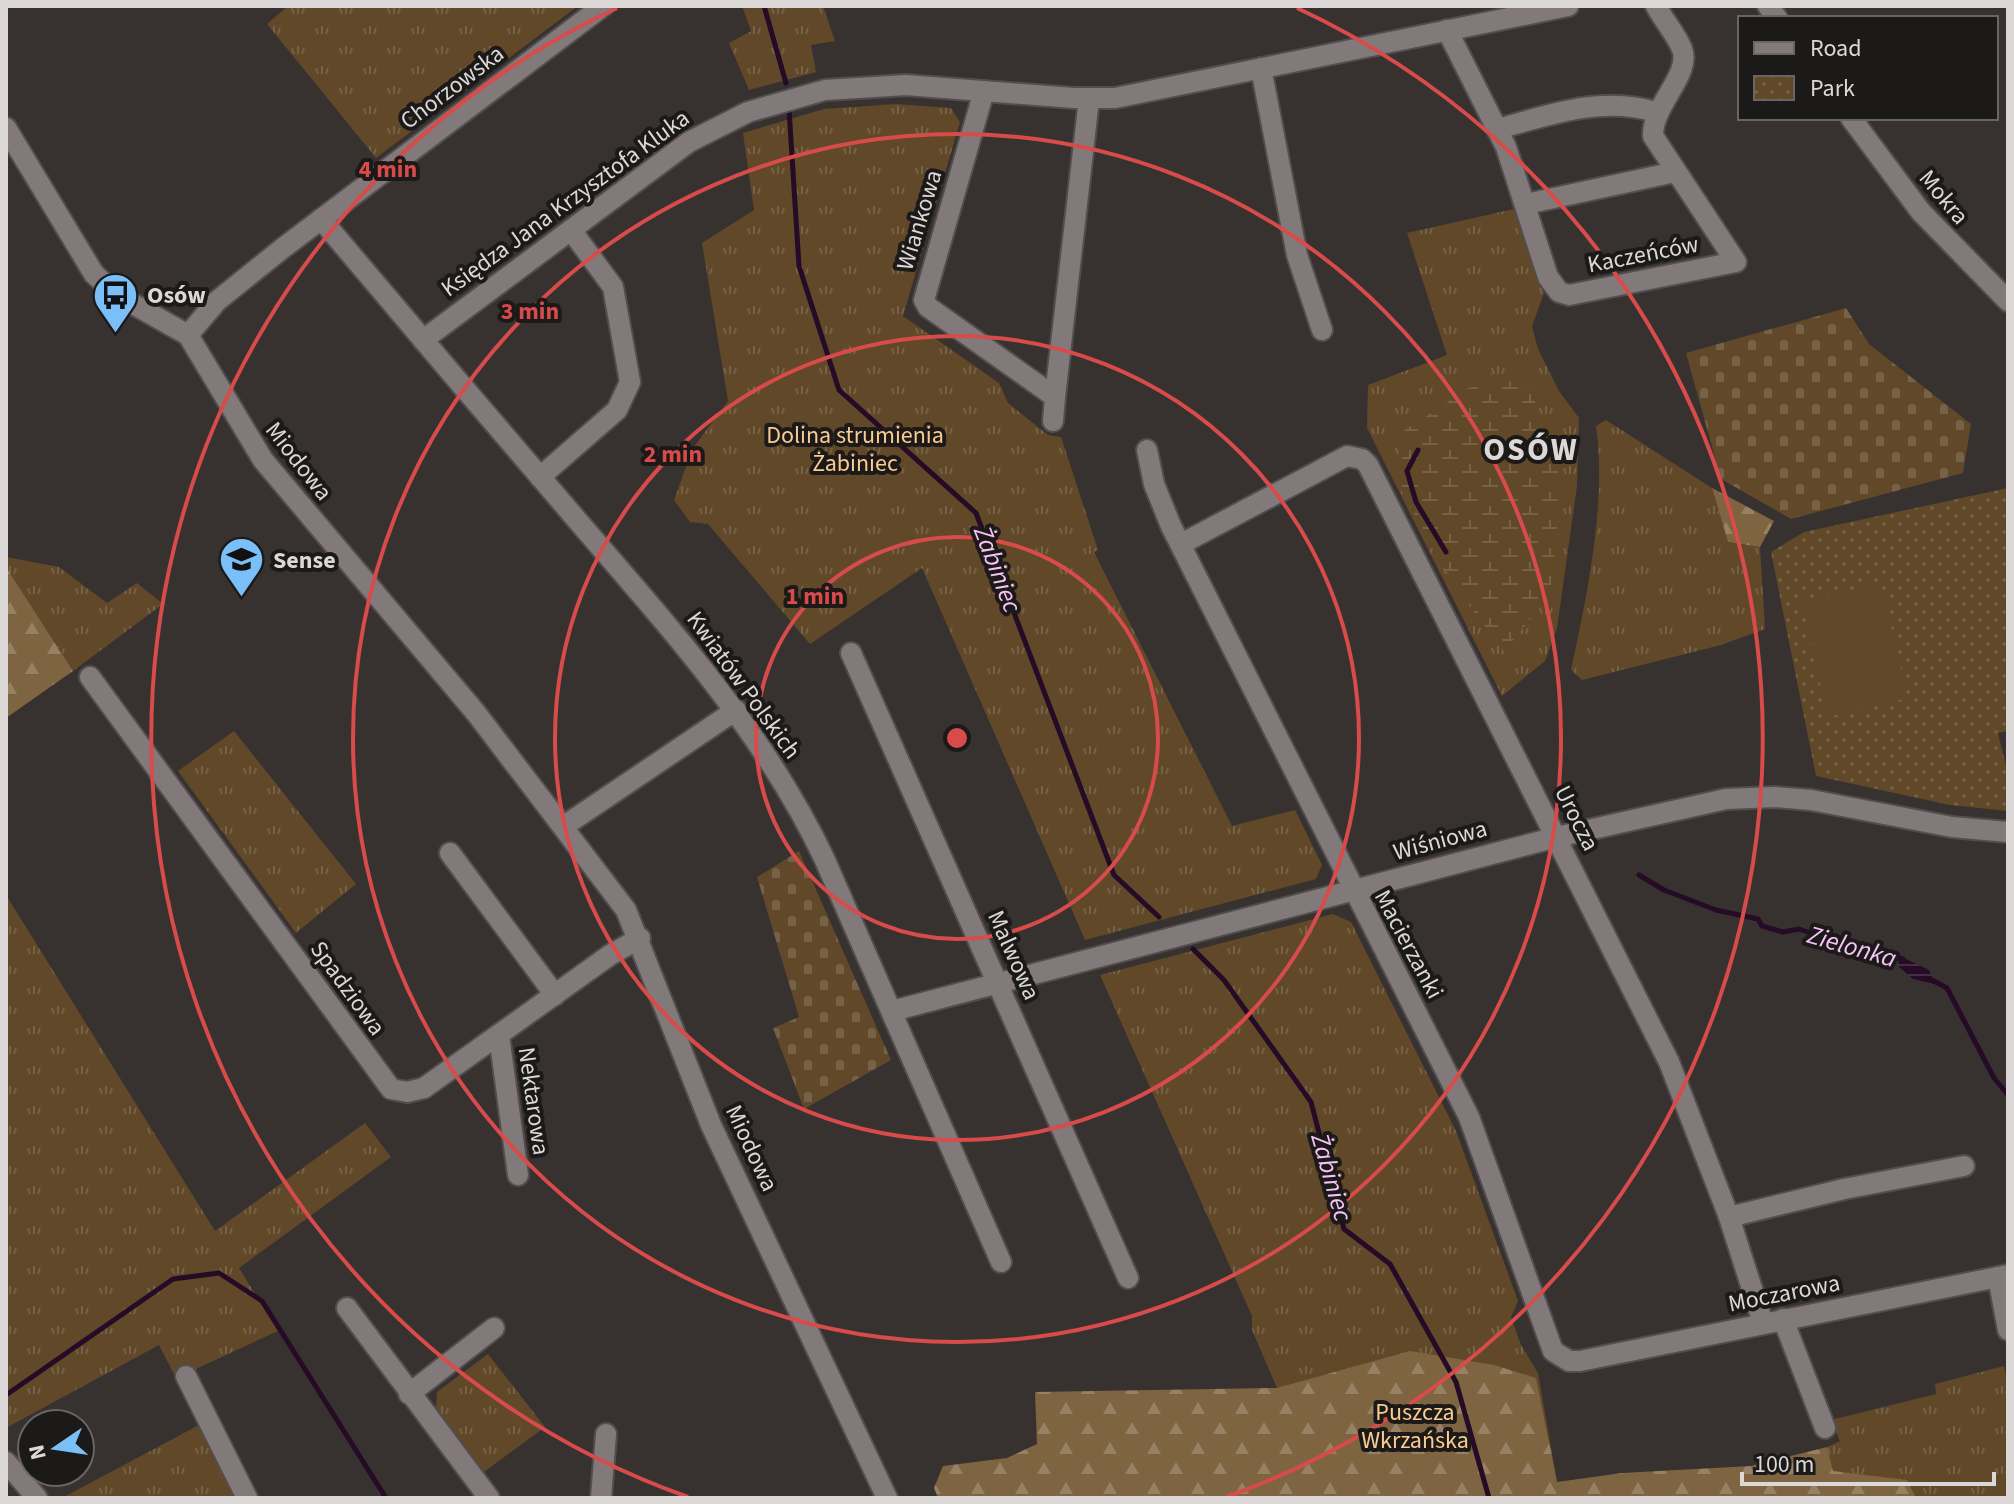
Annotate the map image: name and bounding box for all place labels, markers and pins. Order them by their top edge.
bus stop icon: Osów [92,271,140,334]
place label: Osów [147,278,206,313]
school or university icon: Sense [218,536,266,599]
place label: Sense [273,543,336,578]
centre of rings [943,724,971,752]

